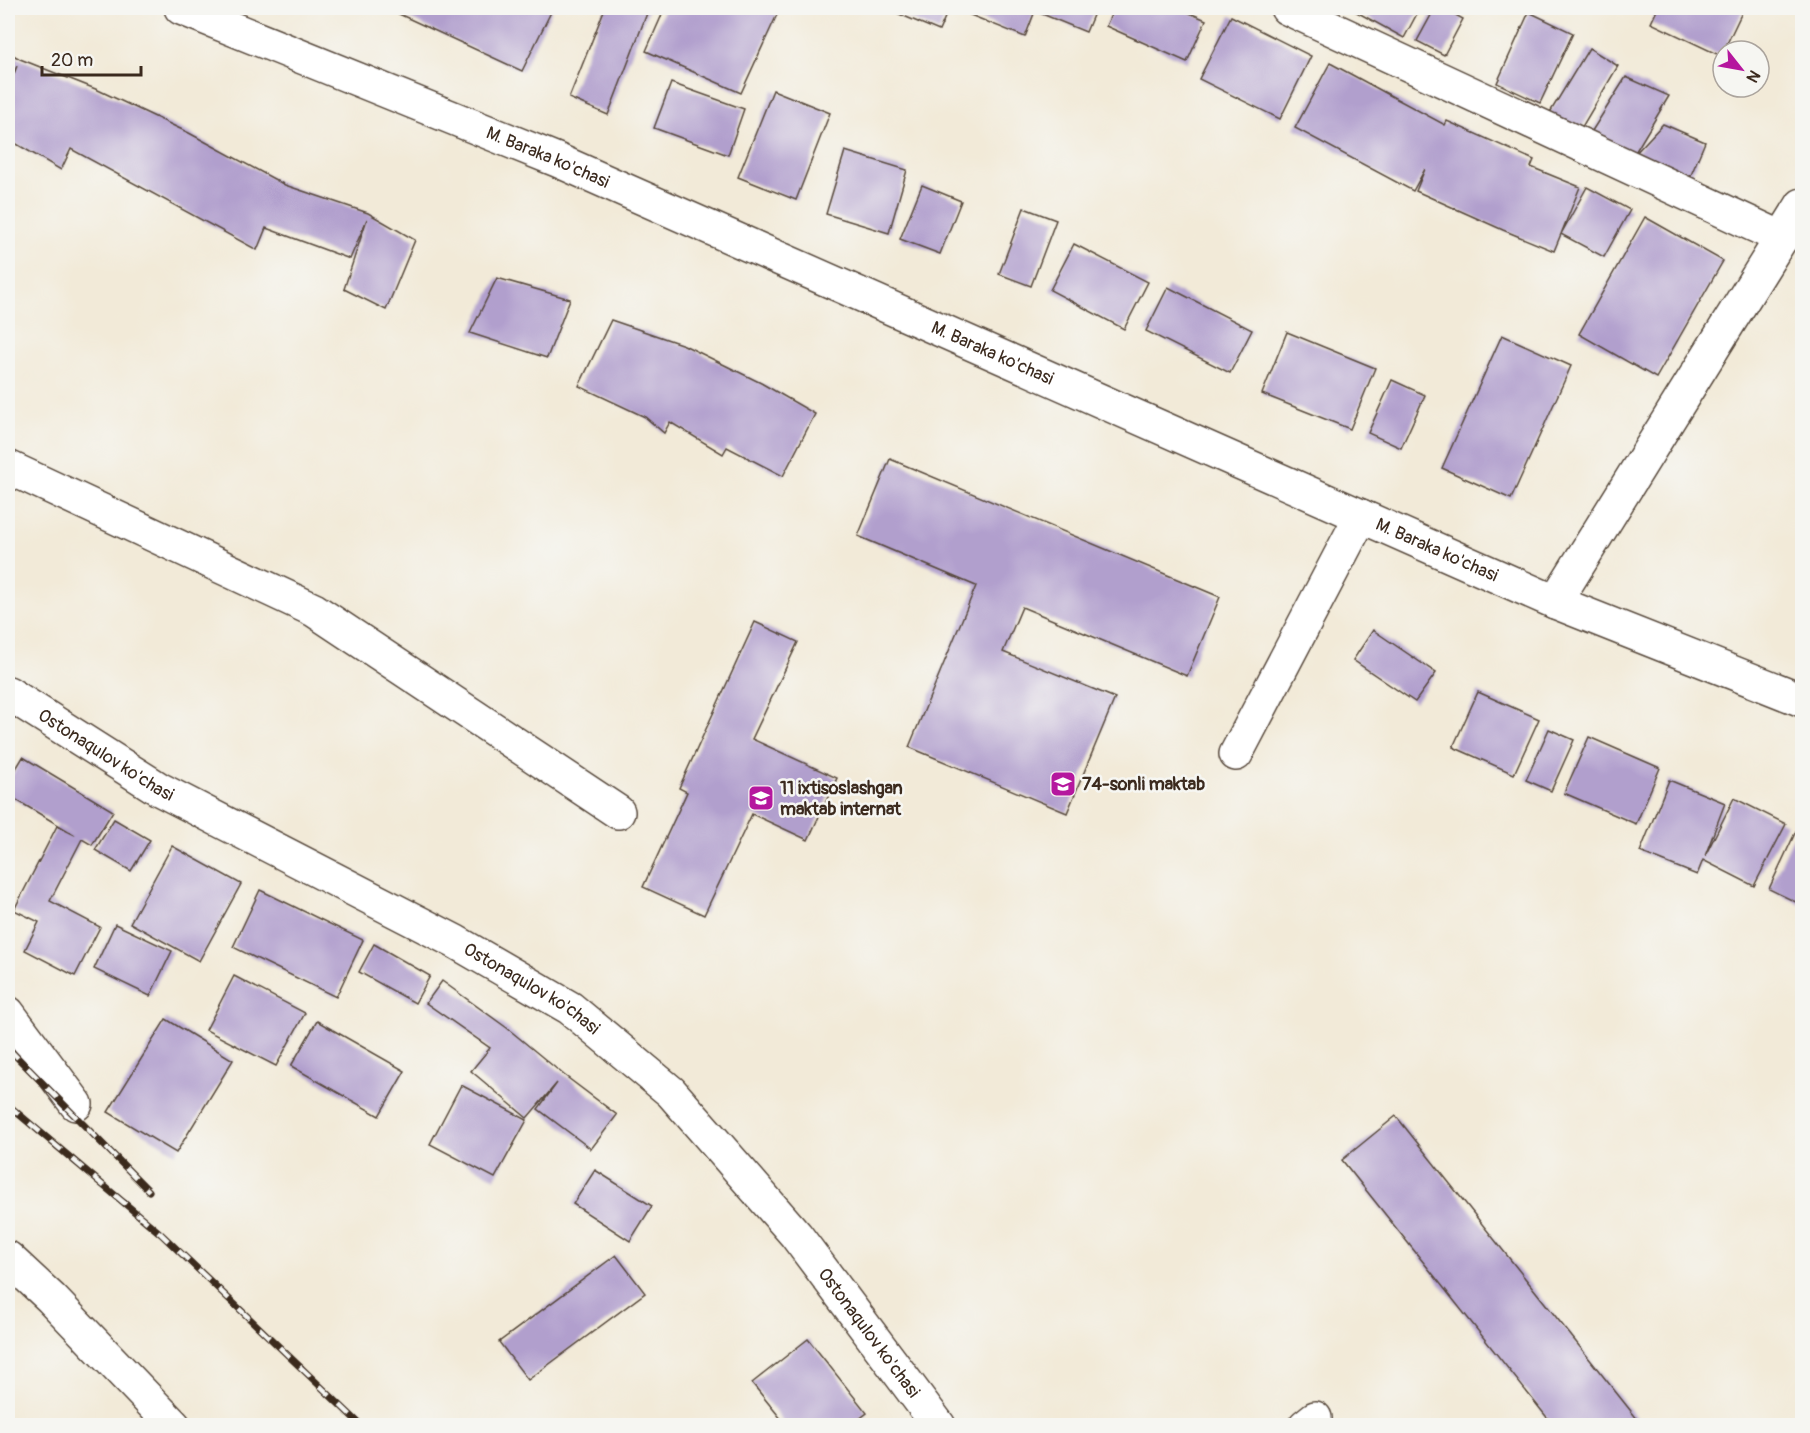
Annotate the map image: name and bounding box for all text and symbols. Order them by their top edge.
scale bar [42,39,141,77]
north arrow [1711,39,1771,99]
text: 20 m [51,49,93,72]
text: N [1742,66,1764,86]
street label: M. Baraka ko'chasi [483,122,613,194]
street label: M. Baraka ko'chasi [928,316,1057,391]
street label: M. Baraka ko'chasi [1372,513,1502,587]
street label: Ostonaqulov ko'chasi [33,704,178,807]
school or university icon: 74-sonli maktab [1048,769,1078,799]
place label: 74-sonli maktab [1082,773,1205,796]
place label: 11 ixtisoslashgan maktab internat [780,777,903,821]
school or university icon: 11 ixtisoslashgan maktab internat [746,783,776,813]
street label: Ostonaqulov ko'chasi [459,938,604,1040]
street label: Ostonaqulov ko'chasi [813,1263,925,1402]

